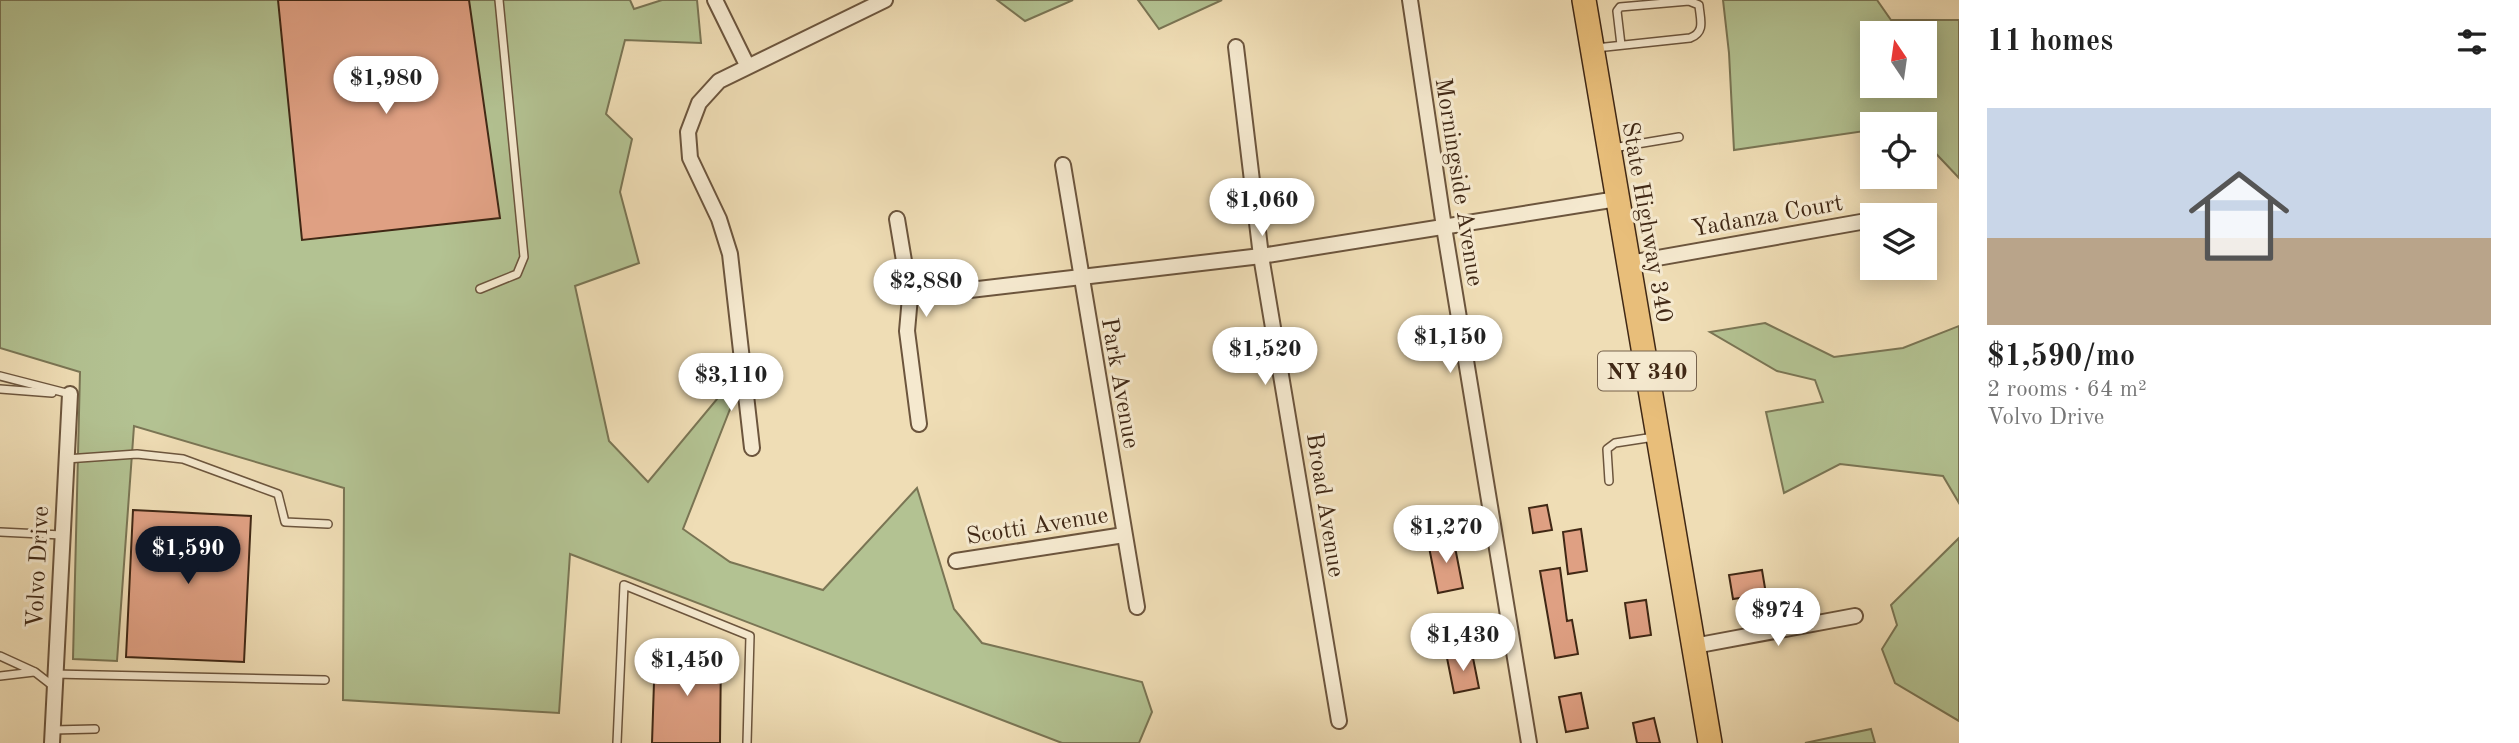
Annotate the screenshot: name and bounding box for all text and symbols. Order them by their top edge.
north arrow [1860,21,1937,98]
map controls [1860,21,1937,280]
icon: filters [2453,23,2491,61]
text: 11 homes [1987,27,2113,57]
pin: $1,980 [329,57,443,116]
text: $1,980 [349,67,423,90]
street label: Morningside Avenue [1430,76,1486,288]
button: locate [1860,112,1937,189]
street label: State Highway 340 [1617,120,1675,325]
icon: home [2176,153,2302,279]
pin: $1,060 [1205,178,1319,238]
text: $1,060 [1225,189,1299,212]
street label: Yadanza Court [1690,192,1845,242]
button: layers [1860,203,1937,280]
pin: $2,880 [869,260,983,319]
text: $2,880 [889,270,963,293]
street label: Park Avenue [1096,316,1142,451]
pin: $1,150 [1393,316,1507,375]
text: $1,150 [1413,326,1487,349]
pin: $1,520 [1208,328,1322,387]
text: $1,520 [1228,338,1302,361]
text: $1,590/mo [1987,342,2135,372]
road number: NY 340 [1598,352,1696,390]
pin: $3,110 [674,354,788,413]
text: $3,110 [694,364,768,387]
text: 2 rooms · 64 m² [1987,378,2147,401]
text: Volvo Drive [1987,406,2104,429]
street label: Broad Avenue [1301,432,1347,579]
street label: Scotti Avenue [965,504,1110,550]
street label: Volvo Drive [24,505,54,629]
pin: $1,270 [1389,505,1503,565]
text: $1,270 [1409,516,1483,539]
pin: $1,590 [131,526,245,586]
text: $1,590 [151,537,225,560]
pin: $974 [1737,588,1819,648]
text: $974 [1751,599,1805,622]
pin: $1,430 [1406,614,1520,673]
text: $1,430 [1426,624,1500,647]
pin: $1,450 [630,638,744,698]
text: $1,450 [650,649,724,672]

